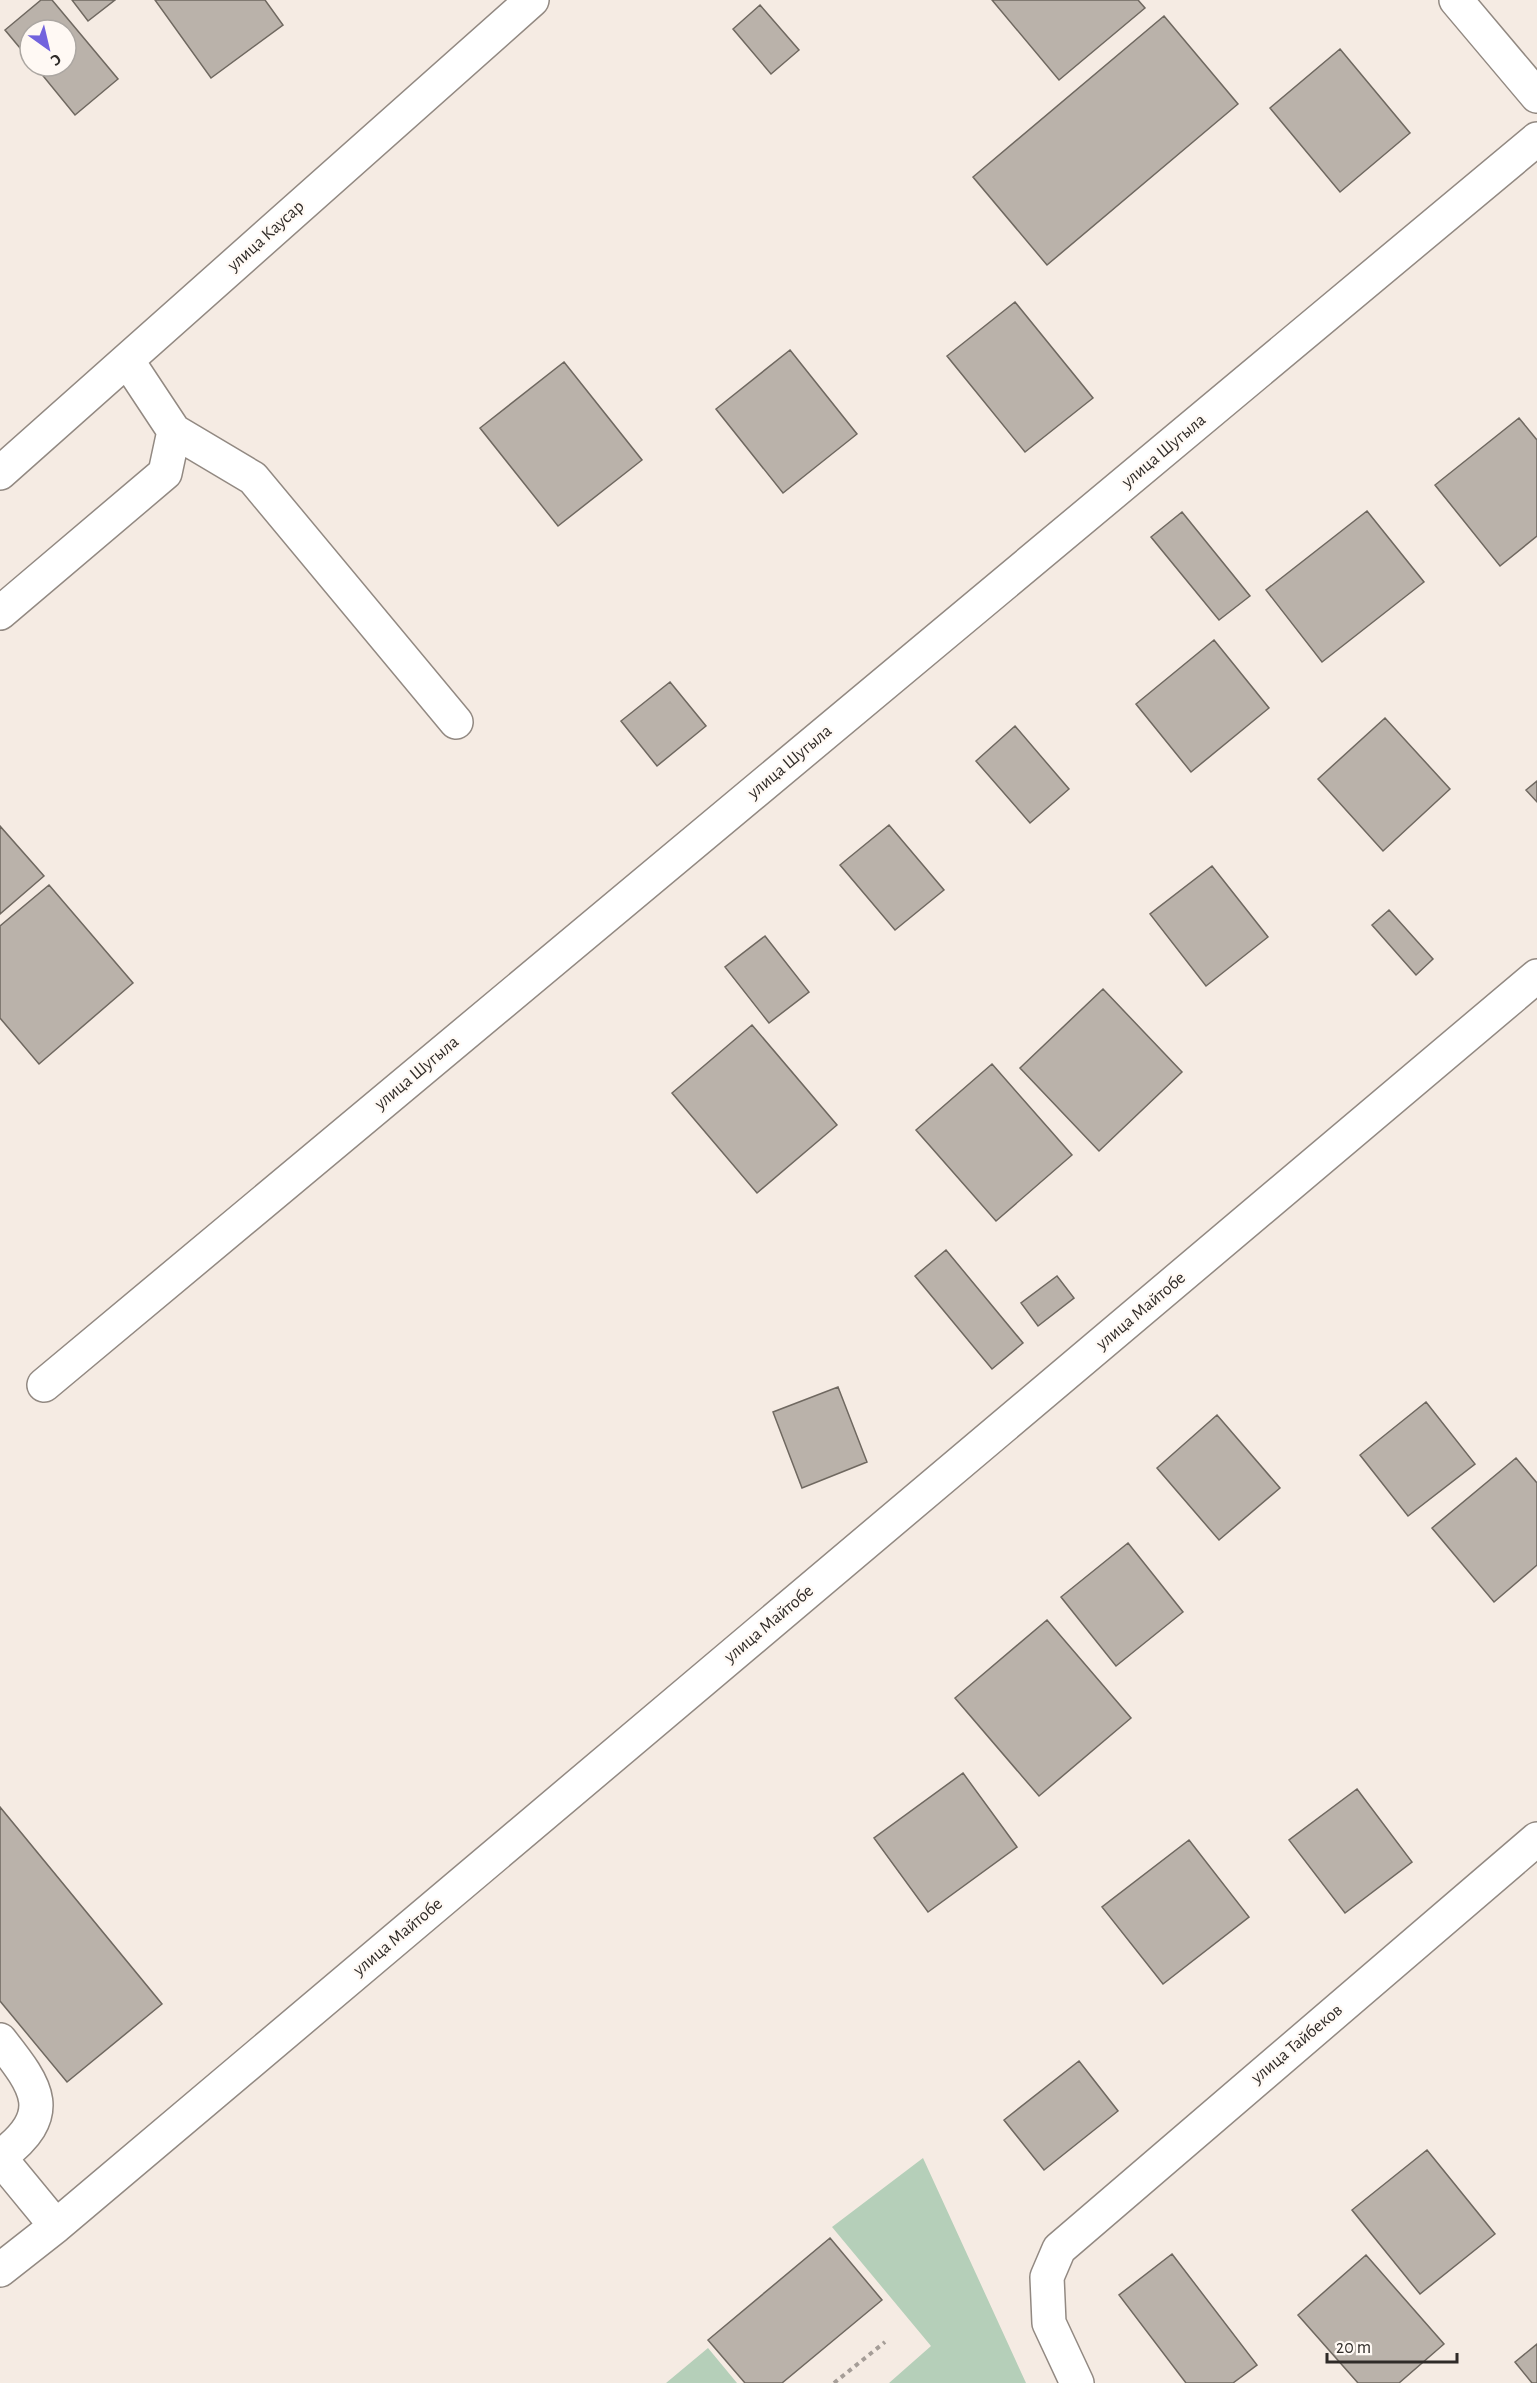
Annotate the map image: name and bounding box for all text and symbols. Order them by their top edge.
north arrow [18,18,78,78]
text: С [48,50,64,69]
street label: улица Каусар [224,197,308,275]
street label: улица Шугыла [1118,411,1209,492]
street label: улица Шугыла [744,722,835,803]
street label: улица Шугыла [371,1033,462,1114]
street label: улица Майтобе [1092,1268,1189,1354]
street label: улица Майтобе [720,1581,817,1667]
street label: улица Майтобе [349,1894,446,1980]
street label: улица Тайбеков [1247,2000,1346,2088]
scale bar [1327,2326,1458,2364]
text: 20 m [1336,2339,1371,2357]

